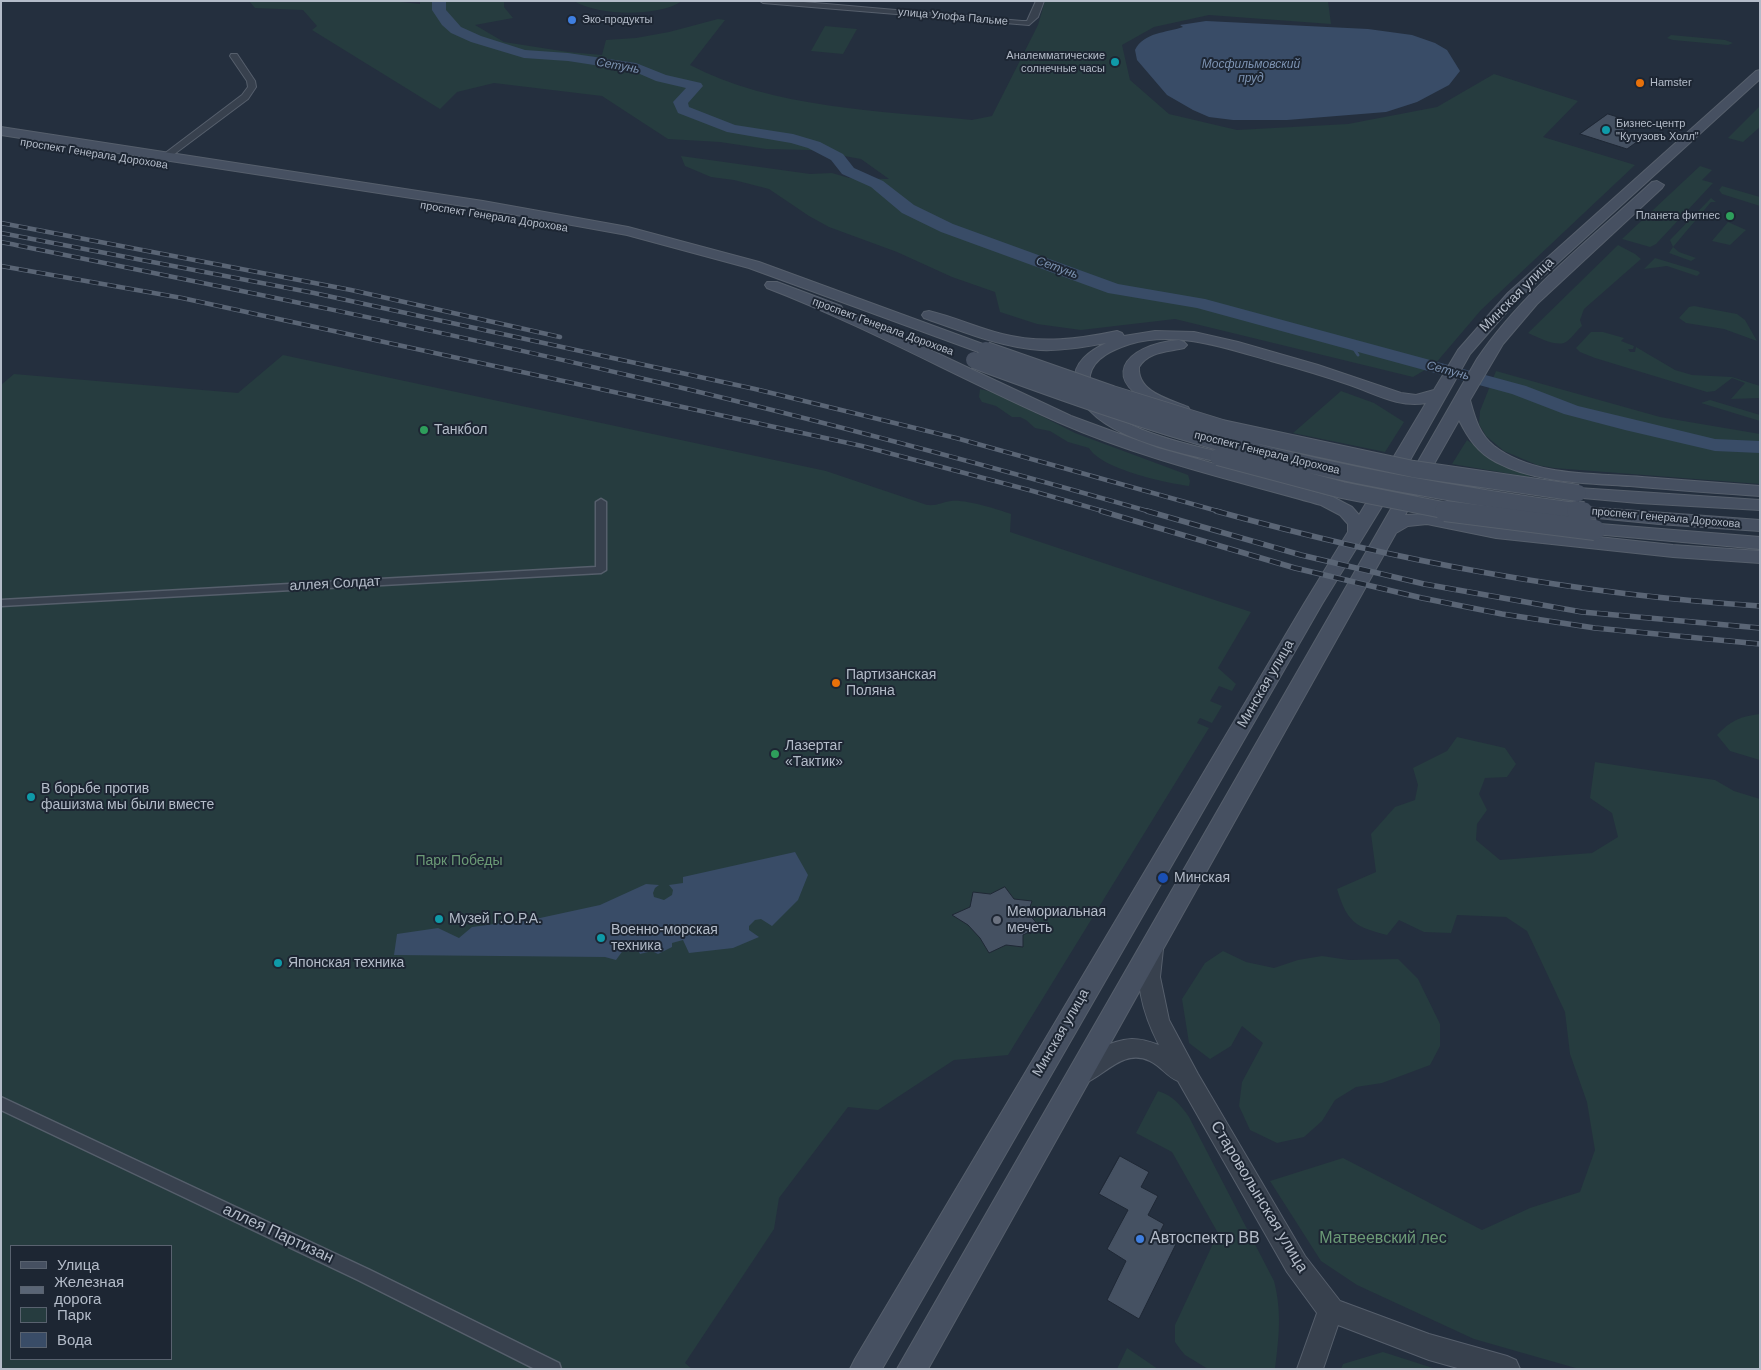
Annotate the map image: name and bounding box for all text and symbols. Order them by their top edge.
street label: улица Улофа Пальме [897,6,1009,28]
place label: Эко-продукты [582,13,652,27]
marker: Эко-продукты [566,14,578,26]
place label: Аналемматические солнечные часы [1006,49,1105,75]
water label: Сетунь [595,55,641,77]
marker: Аналемматические солнечные часы [1109,56,1121,68]
water label: Мосфильмовский пруд [1202,58,1300,86]
place label: Hamster [1650,76,1692,90]
marker: Hamster [1634,77,1646,89]
place label: Бизнес-центр "Кутузовъ Холл" [1616,117,1699,143]
marker: Бизнес-центр "Кутузовъ Холл" [1600,124,1612,136]
street label: проспект Генерала Дорохова [19,136,169,172]
street label: проспект Генерала Дорохова [419,199,569,235]
place label: Планета фитнес [1636,209,1720,223]
marker: Планета фитнес [1724,210,1736,222]
water label: Сетунь [1034,254,1080,282]
street label: Минская улица [1476,254,1558,336]
street label: проспект Генерала Дорохова [811,295,955,359]
water label: Сетунь [1425,358,1471,384]
place label: Танкбол [434,422,488,438]
marker: Танкбол [418,424,430,436]
street label: проспект Генерала Дорохова [1193,429,1341,477]
street label: проспект Генерала Дорохова [1591,505,1741,531]
street label: аллея Солдат [289,573,381,595]
street label: Минская улица [1234,637,1298,731]
place label: Партизанская Поляна [846,667,936,700]
marker: Партизанская Поляна [830,677,842,689]
place label: Лазертаг «Тактик» [785,738,843,770]
marker: Лазертаг «Тактик» [769,748,781,760]
place label: В борьбе против фашизма мы были вместе [41,781,214,814]
marker: В борьбе против фашизма мы были вместе [25,791,37,803]
park label: Парк Победы [415,853,503,869]
place label: Минская [1174,870,1230,886]
marker: Минская [1156,871,1170,885]
place label: Мемориальная мечеть [1007,904,1106,936]
place label: Музей Г.О.Р.А. [449,911,542,927]
marker: Музей Г.О.Р.А. [433,913,445,925]
marker: Мемориальная мечеть [991,914,1003,926]
place label: Военно-морская техника [611,922,718,954]
marker: Военно-морская техника [595,932,607,944]
place label: Японская техника [288,955,404,971]
marker: Японская техника [272,957,284,969]
street label: Минская улица [1029,986,1093,1080]
street label: Староволынская улица [1206,1118,1312,1276]
street label: аллея Партизан [220,1200,336,1268]
place label: Автоспектр ВВ [1150,1229,1260,1249]
park label: Матвеевский лес [1319,1229,1447,1249]
marker: Автоспектр ВВ [1134,1233,1146,1245]
legend [10,1245,172,1360]
text: Улица [57,1256,100,1273]
text: Железная дорога [54,1273,124,1307]
text: Парк [57,1306,91,1323]
text: Вода [57,1331,92,1348]

